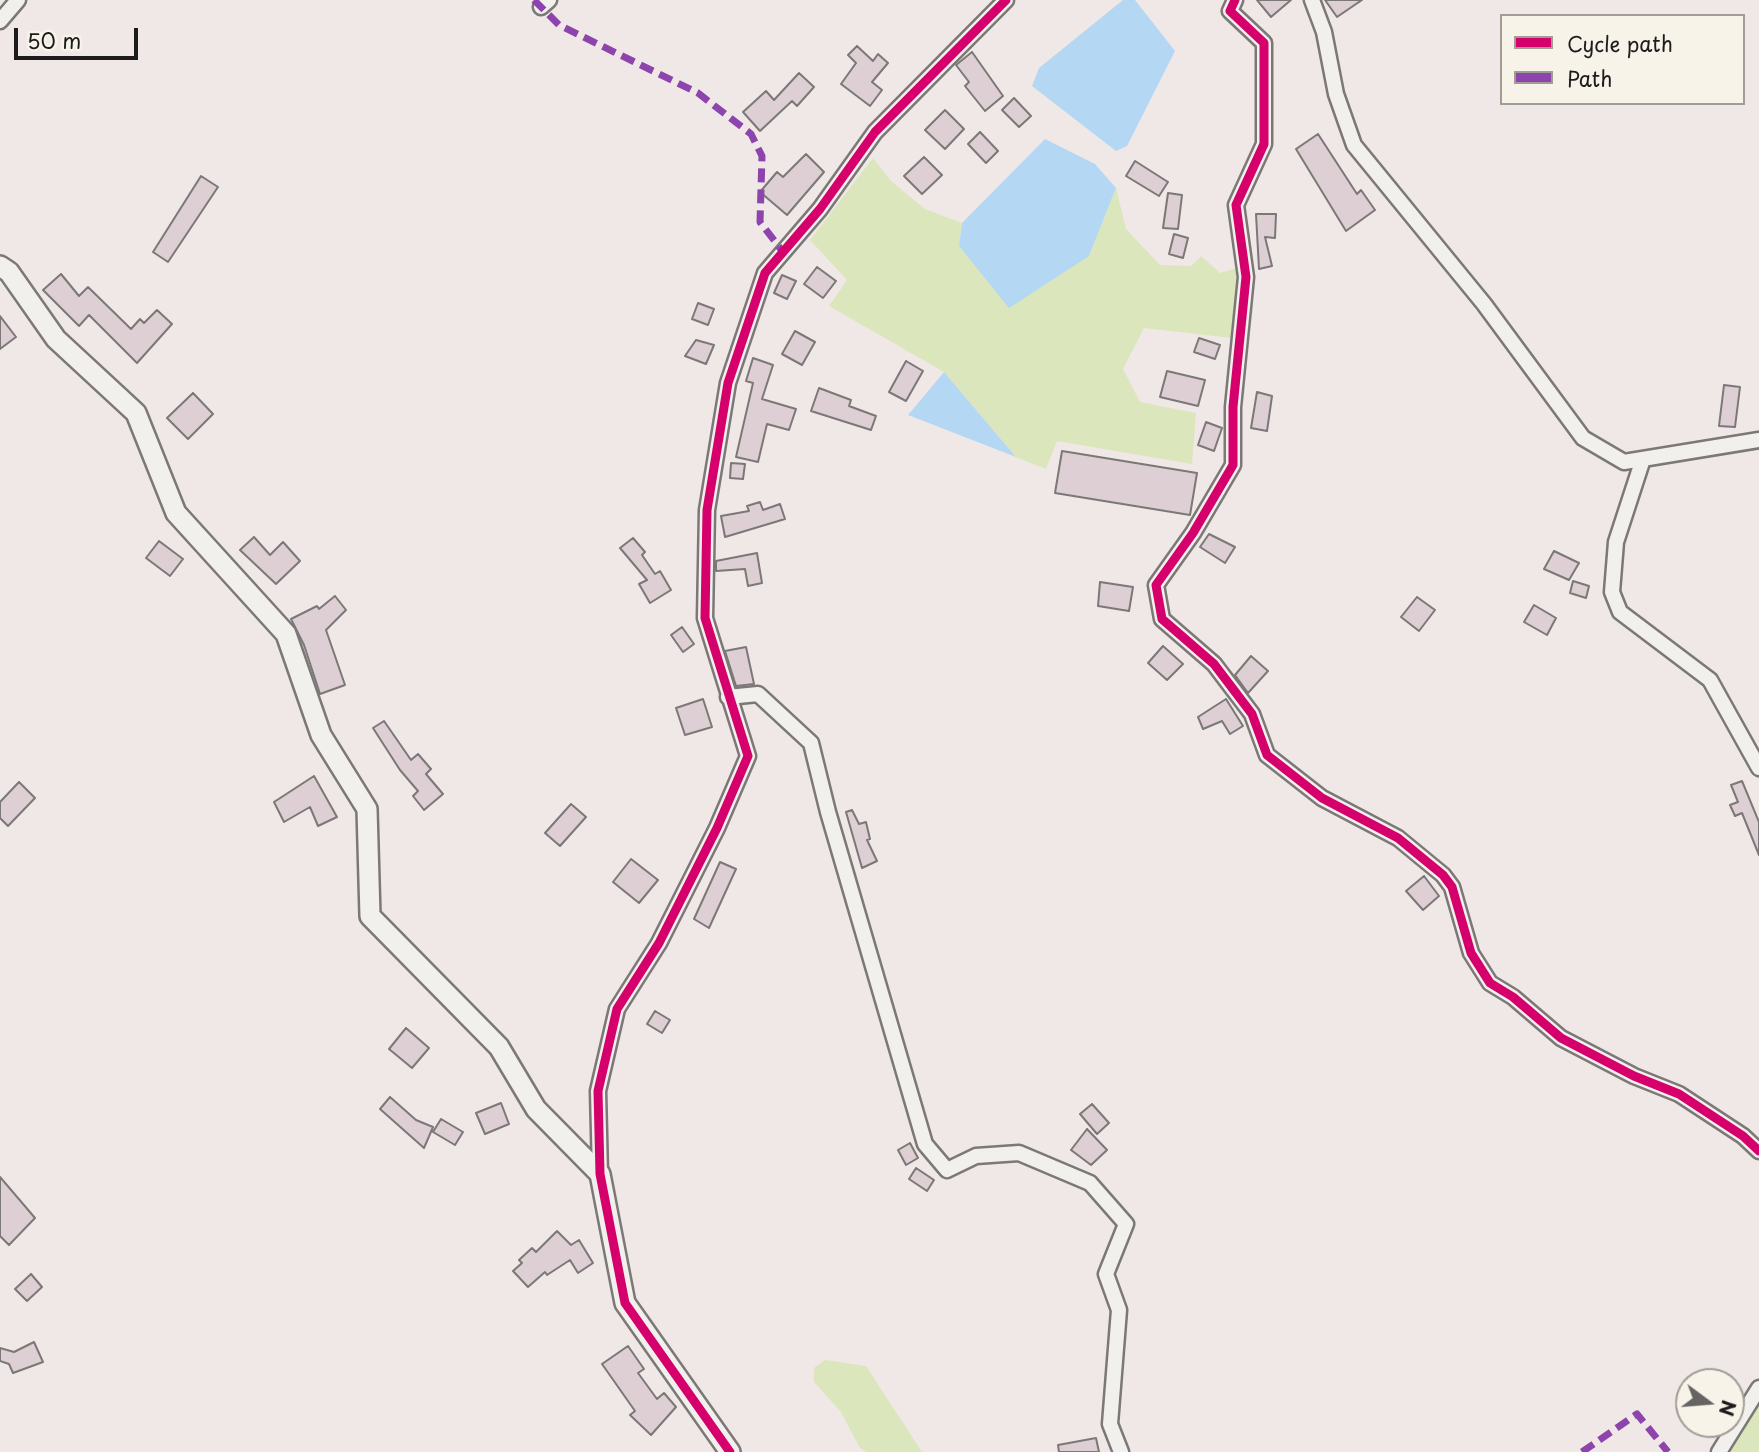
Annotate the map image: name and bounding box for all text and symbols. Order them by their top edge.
scale bar [18,14,142,58]
legend [1500,14,1745,105]
text: 50 m [27,24,81,56]
text: Cycle path [1567,27,1673,59]
text: Path [1567,62,1612,94]
north arrow [1675,1368,1745,1438]
text: N [1713,1397,1744,1419]

